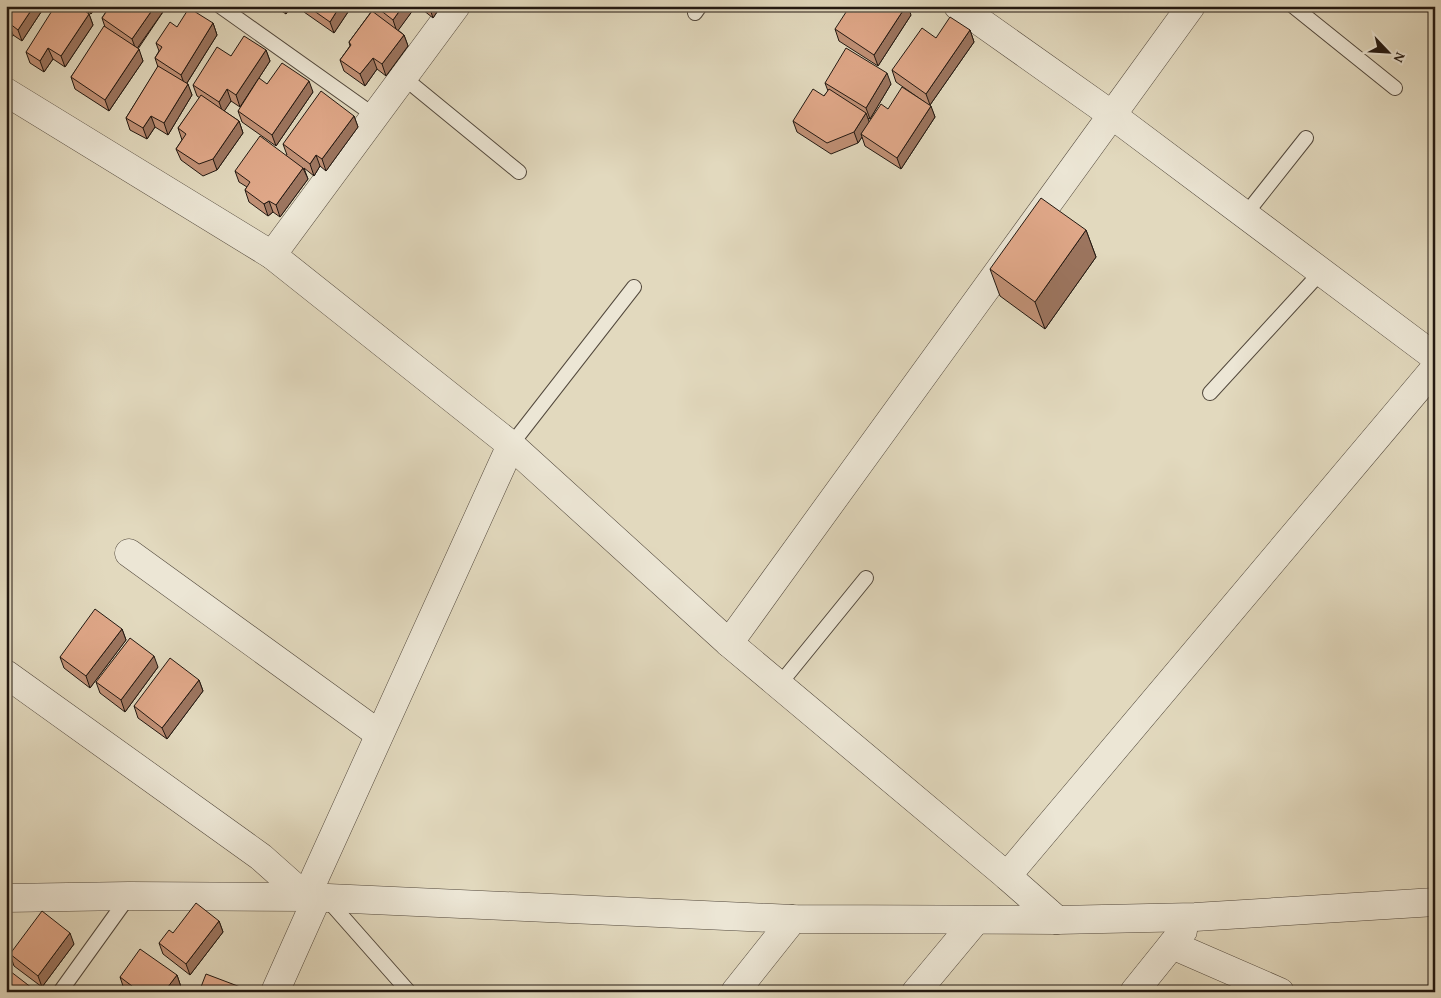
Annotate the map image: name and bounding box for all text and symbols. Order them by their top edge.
north arrow [1364,28,1414,78]
text: N [1388,49,1411,67]

